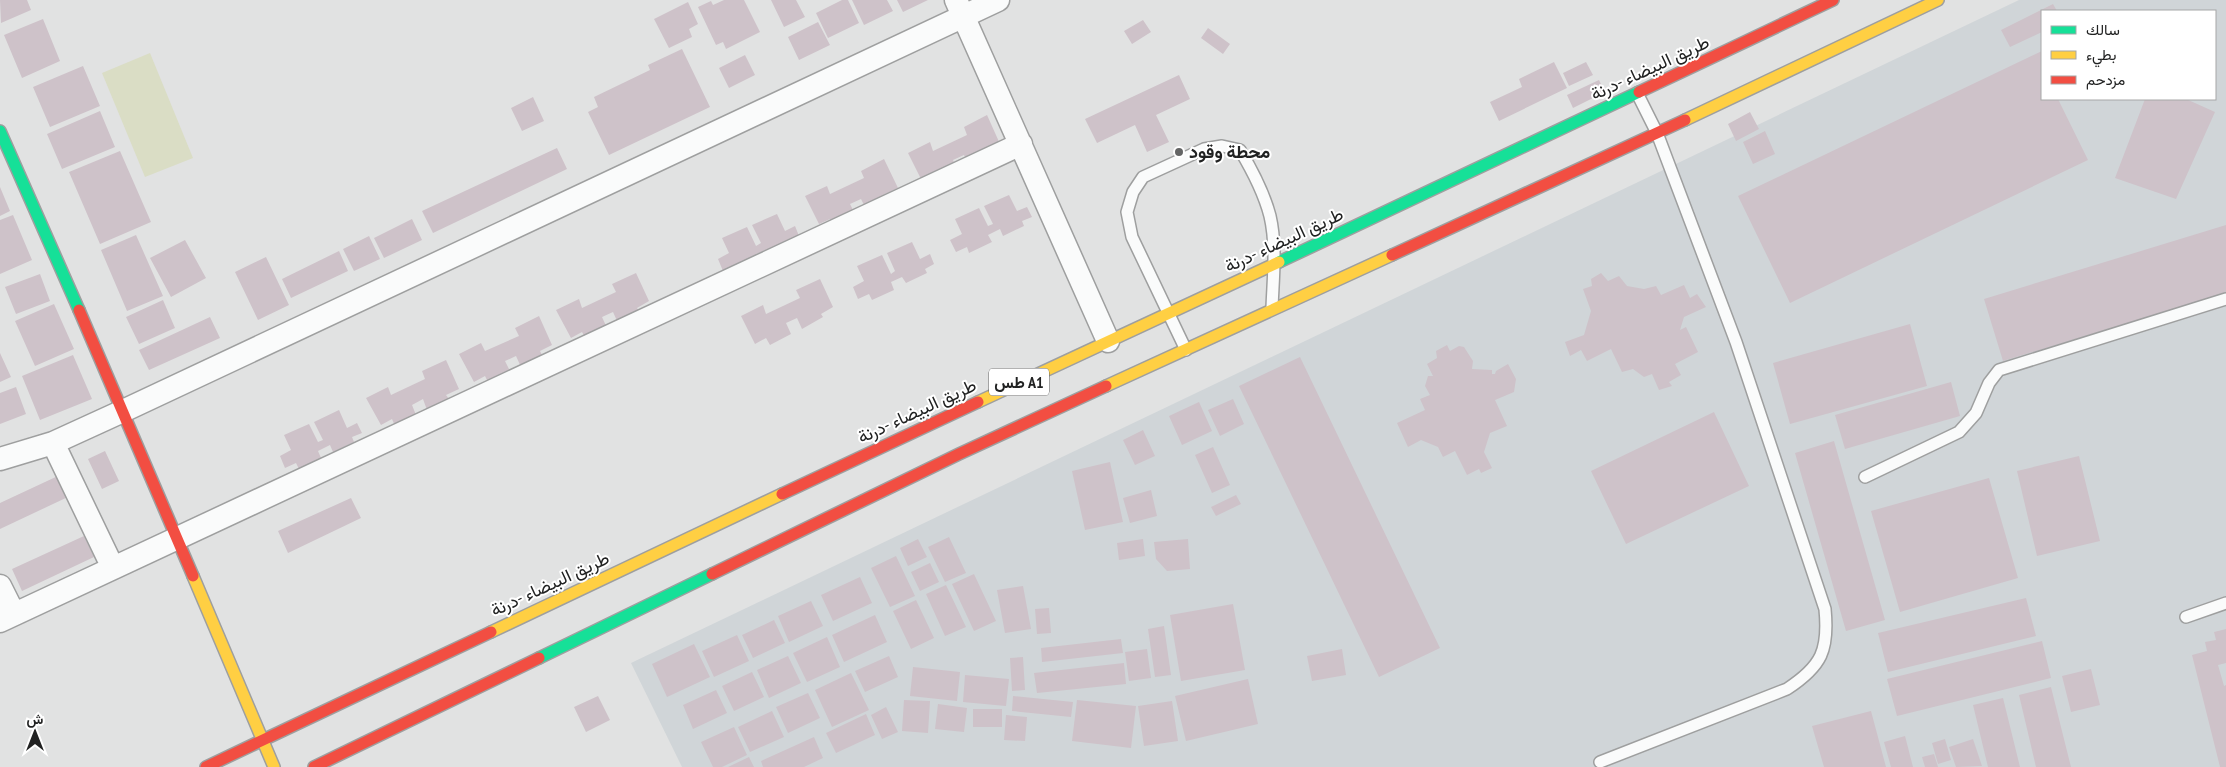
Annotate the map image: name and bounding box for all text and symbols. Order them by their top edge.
legend [2041,10,2216,100]
text: سالك [2086,20,2120,39]
street label: طريق البيضاء -درنة [1587,30,1713,105]
text: بطيء [2086,45,2116,68]
text: مزدحم [2086,70,2125,90]
place label: محطة وقود [1189,140,1271,163]
marker: محطة وقود [1173,146,1185,158]
street label: طريق البيضاء -درنة [1221,202,1347,277]
road number: طس A1 [989,368,1049,396]
street label: طريق البيضاء -درنة [854,373,980,448]
street label: طريق البيضاء -درنة [487,546,613,621]
north arrow [10,707,60,757]
text: ش [27,710,44,728]

